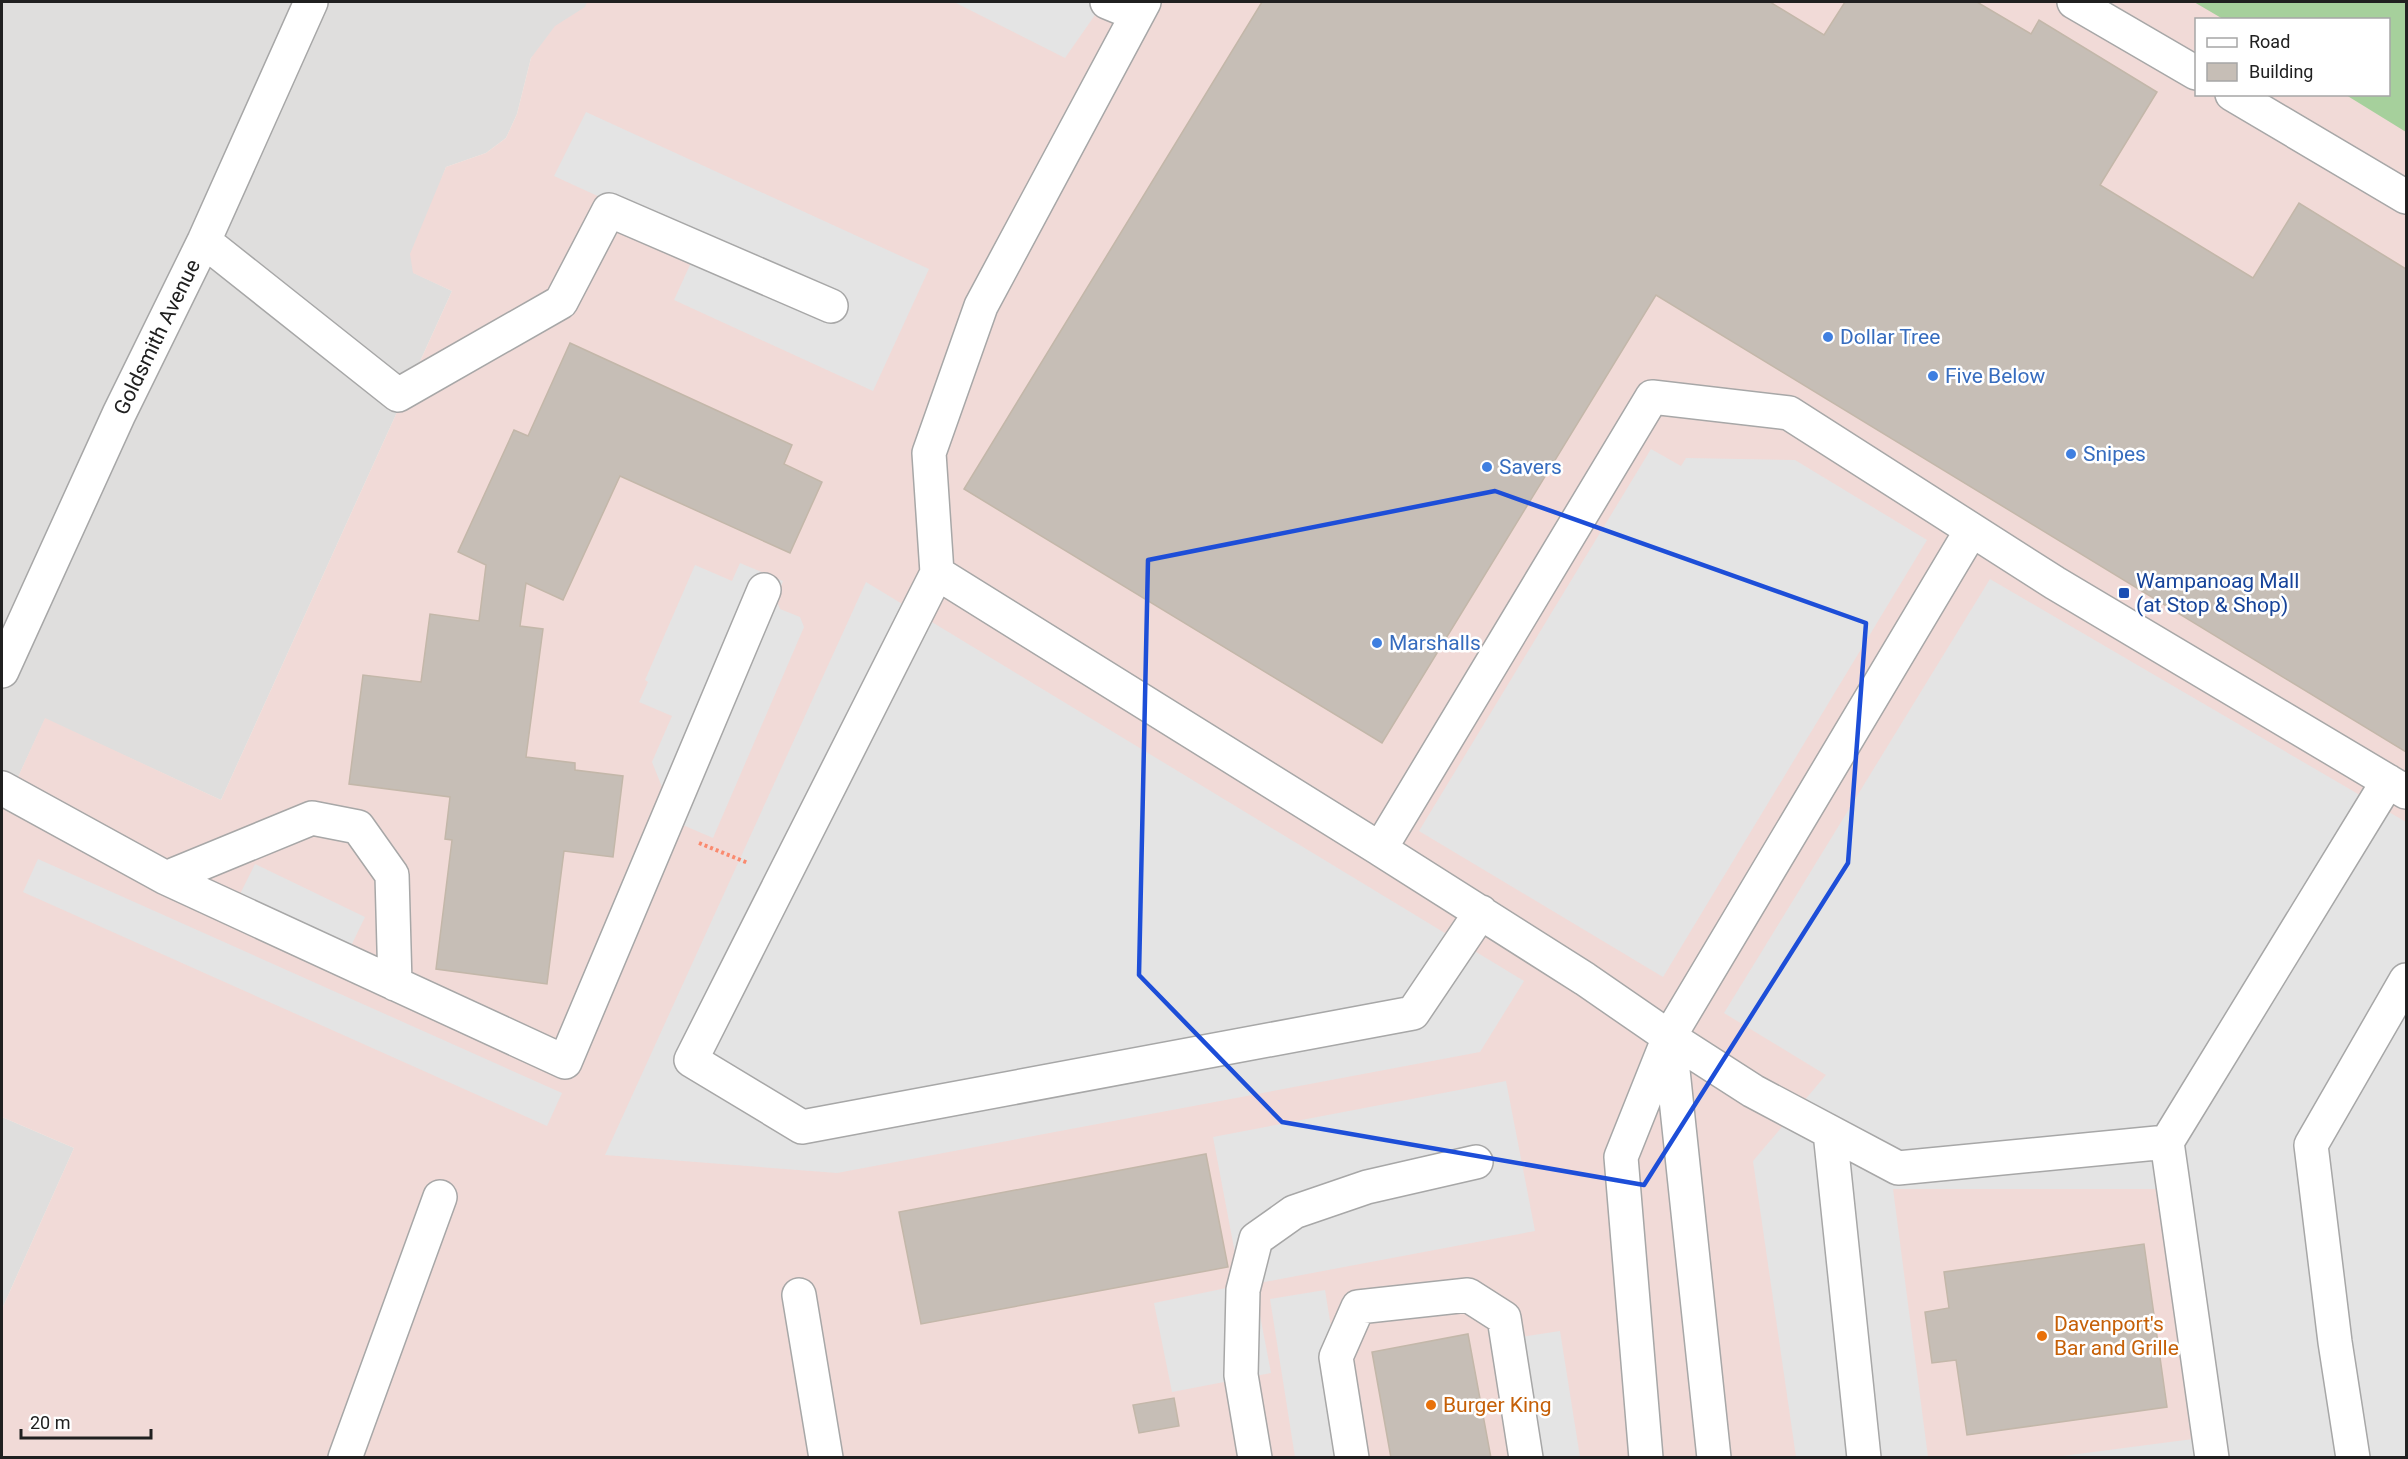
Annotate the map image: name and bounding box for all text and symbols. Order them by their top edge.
legend [2195,18,2390,96]
text: Road [2249,31,2290,52]
text: Building [2249,61,2313,82]
street label: Goldsmith Avenue [109,255,205,419]
place label: Dollar Tree [1840,325,1940,349]
marker: Dollar Tree [1821,330,1835,344]
place label: Five Below [1945,364,2045,388]
marker: Five Below [1926,369,1940,383]
place label: Snipes [2083,442,2146,466]
marker: Snipes [2064,447,2078,461]
place label: Savers [1499,455,1562,479]
marker: Savers [1480,460,1494,474]
place label: Wampanoag Mall (at Stop & Shop) [2136,569,2299,617]
marker: Wampanoag Mall (at Stop & Shop) [2117,586,2131,600]
place label: Marshalls [1389,631,1481,655]
marker: Marshalls [1370,636,1384,650]
place label: Davenport's Bar and Grille [2054,1312,2179,1360]
marker: Davenport's Bar and Grille [2035,1329,2049,1343]
place label: Burger King [1443,1393,1552,1417]
marker: Burger King [1424,1398,1438,1412]
scale bar [21,1402,152,1440]
text: 20 m [30,1412,70,1433]

